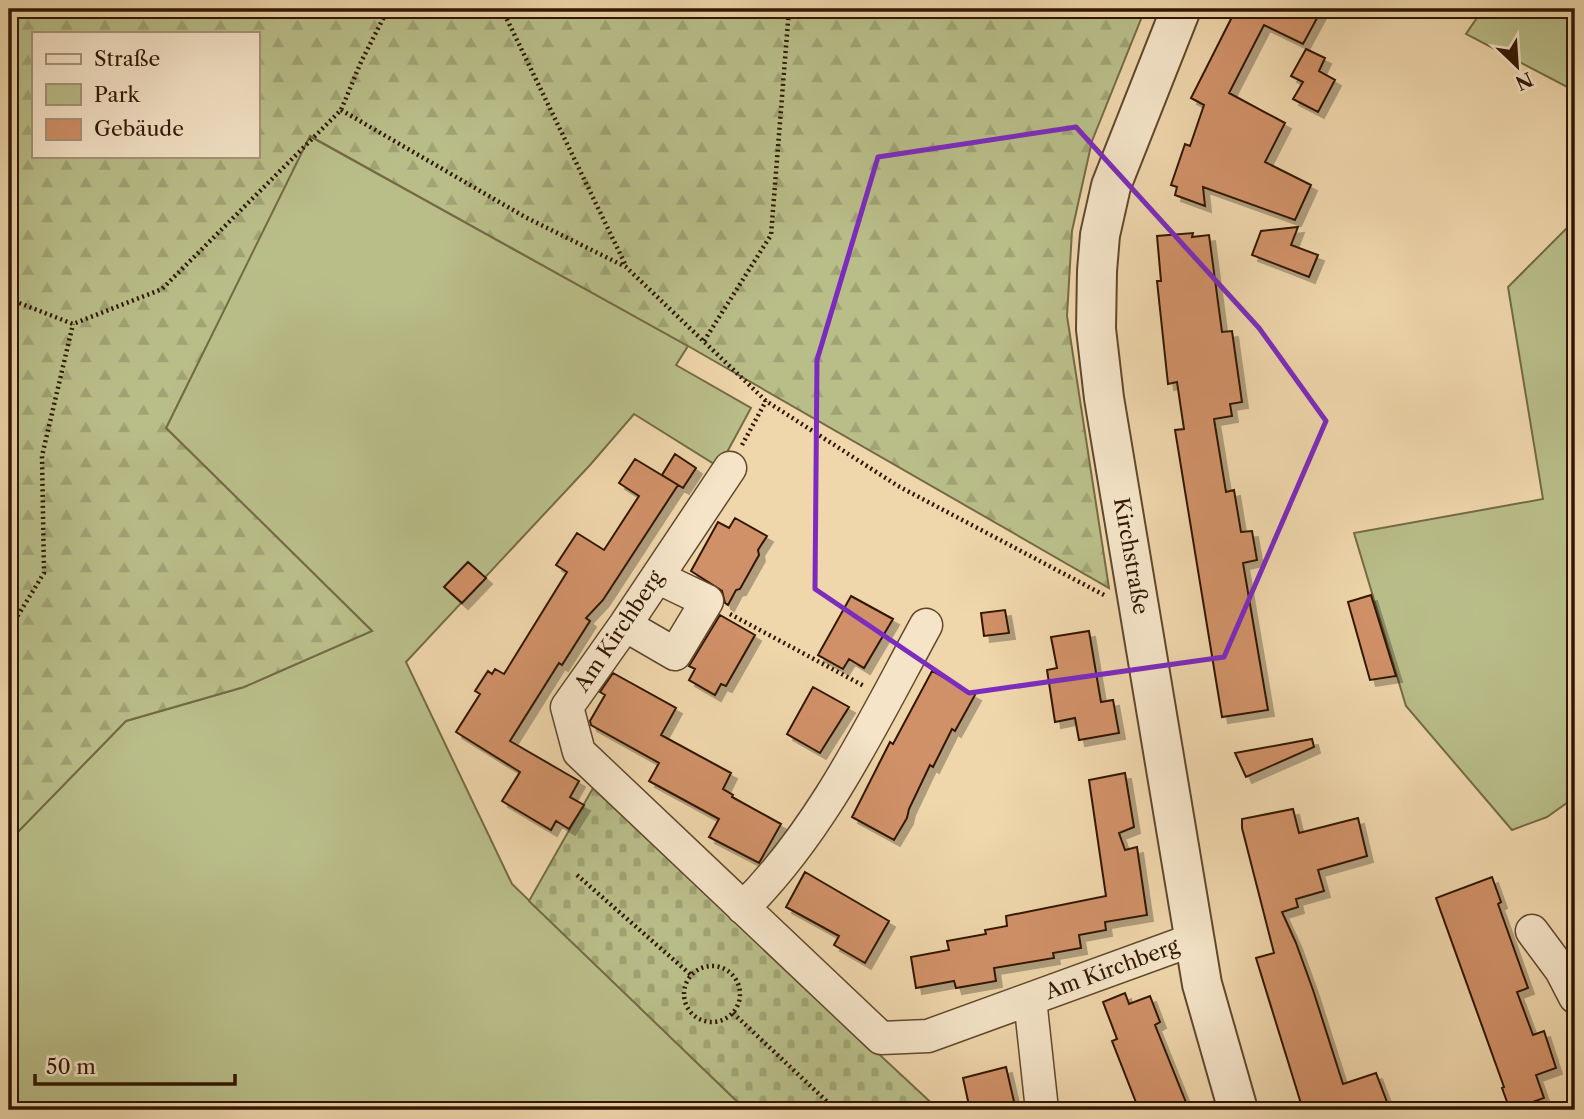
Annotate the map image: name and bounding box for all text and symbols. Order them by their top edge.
legend [32,32,259,158]
north arrow [1482,32,1552,102]
text: Straße [94,46,160,71]
text: N [1512,67,1536,95]
text: Park [94,82,140,107]
text: Gebäude [94,116,184,141]
street label: Kirchstraße [1109,496,1154,616]
street label: Am Kirchberg [568,565,669,697]
street label: Am Kirchberg [1041,932,1183,1005]
scale bar [35,1042,234,1086]
text: 50 m [46,1054,96,1079]

